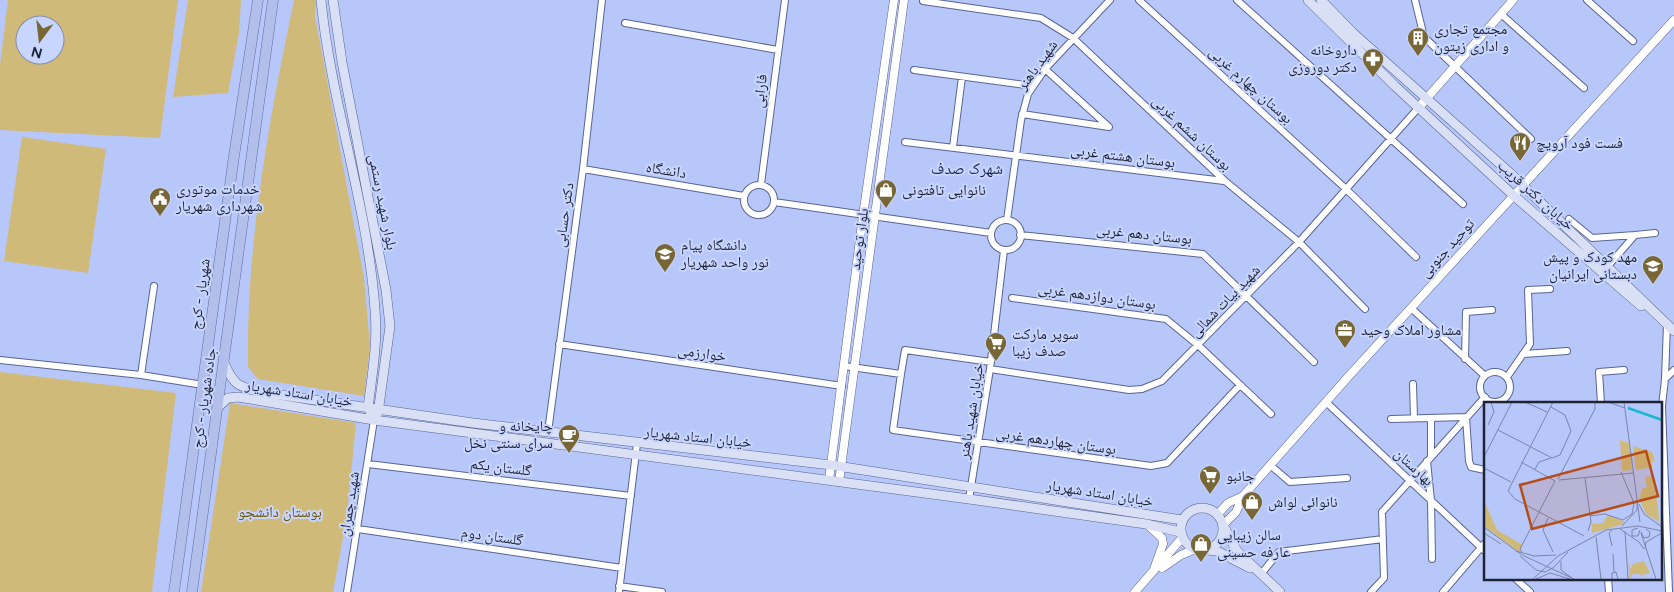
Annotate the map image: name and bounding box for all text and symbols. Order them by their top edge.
north arrow [15,15,65,65]
place label: مجتمع تجاری و اداری زیتون [1434,20,1509,56]
building icon: مجتمع تجاری و اداری زیتون [1406,26,1430,57]
street label: شهید باهنر [1012,36,1061,94]
place label: داروخانه دکتر دوروزی [1288,41,1357,77]
text: N [29,42,44,62]
street label: بوستان چهارم غربی [1205,43,1297,128]
pharmacy icon: داروخانه دکتر دوروزی [1361,47,1385,78]
street label: فارابی [749,73,772,109]
street label: بوستان ششم غربی [1148,92,1236,175]
restaurant icon: فست فود آرویچ [1508,131,1532,162]
place label: فست فود آرویچ [1536,134,1623,153]
street label: بوستان هشتم غربی [1069,141,1176,172]
street label: بلوار شهید رستمی [364,153,401,252]
street label: خیابان دکتر قریب [1493,156,1578,235]
street label: دانشگاه [645,158,687,182]
district label: شهرک صدف [931,159,1003,178]
shop icon: نانوایی تافتونی [874,178,898,209]
place label: خدمات موتوری شهرداری شهریار [175,180,263,216]
street label: دکتر حسابی [551,181,578,249]
place label: نانوایی تافتونی [902,181,986,200]
public building icon: خدمات موتوری شهرداری شهریار [148,186,172,217]
street label: بلوار توحید [846,207,872,271]
street label: توحید جنوبی [1416,214,1479,282]
street label: بوستان دهم غربی [1095,220,1193,249]
place label: دانشگاه پیام نور واحد شهریار [680,236,769,271]
school or university icon: دانشگاه پیام نور واحد شهریار [653,242,677,273]
place label: مهد کودک و پیش دبستانی ایرانیان [1543,248,1637,284]
school or university icon: مهد کودک و پیش دبستانی ایرانیان [1641,254,1665,285]
street label: شهریار - کرج [186,257,215,331]
street label: شهید بیات شمالی [1186,261,1265,342]
street label: بوستان دوازدهم غربی [1037,279,1157,314]
office icon: مشاور املاک وحید [1333,318,1357,349]
place label: مشاور املاک وحید [1361,321,1461,339]
place label: سوپر مارکت صدف زیبا [1012,325,1079,360]
supermarket icon: سوپر مارکت صدف زیبا [984,331,1008,362]
street label: خوارزمی [676,341,728,366]
street label: جاده شهریار - کرج [188,346,221,450]
street label: خیابان شهید باهنر [954,361,989,461]
street label: خیابان استاد شهریار [243,376,354,411]
inset map [1484,402,1662,580]
place label: چایخانه و سرای سنتی نخل [464,417,553,453]
street label: خیابان استاد شهریار [642,422,753,453]
cafe icon: چایخانه و سرای سنتی نخل [557,423,581,454]
street label: بوستان چهاردهم غربی [995,424,1117,459]
street label: بهارستان [1390,444,1437,490]
street label: گلستان یکم [469,454,533,481]
supermarket icon: جانبو [1198,464,1222,495]
place label: جانبو [1226,467,1255,485]
street label: شهید چمران [335,470,364,538]
street label: خیابان استاد شهریار [1044,476,1155,511]
shop icon: نانوائی لواش [1240,490,1264,521]
place label: نانوائی لواش [1268,493,1338,512]
park label: بوستان دانشجو [238,503,322,522]
street label: گلستان دوم [460,523,524,550]
place label: سالن زیبایی عارفه حسینی [1217,526,1291,562]
shop icon: سالن زیبایی عارفه حسینی [1189,532,1213,563]

